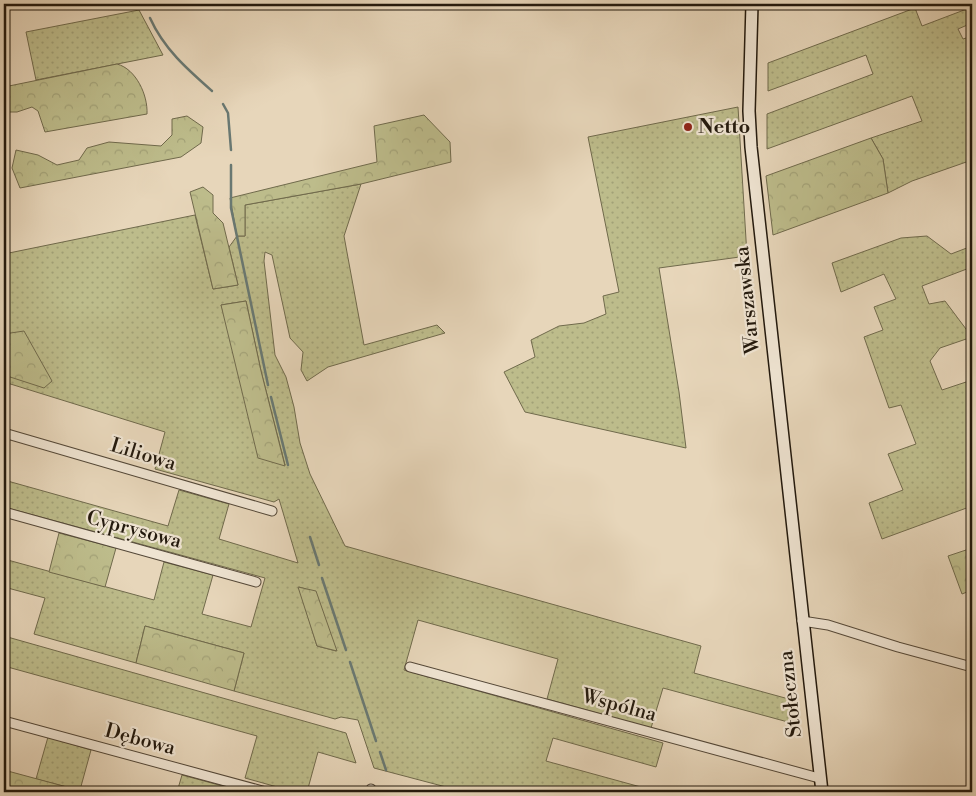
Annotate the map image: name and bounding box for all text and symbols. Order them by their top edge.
place label: Netto [698,115,750,140]
marker: Netto [682,121,694,133]
street label: Warszawska [730,244,766,356]
street label: Liliowa [107,433,180,477]
street label: Cyprysowa [84,505,185,555]
street label: Stołeczna [774,648,808,739]
street label: Wspólna [578,684,660,728]
street label: Dębowa [102,719,179,762]

